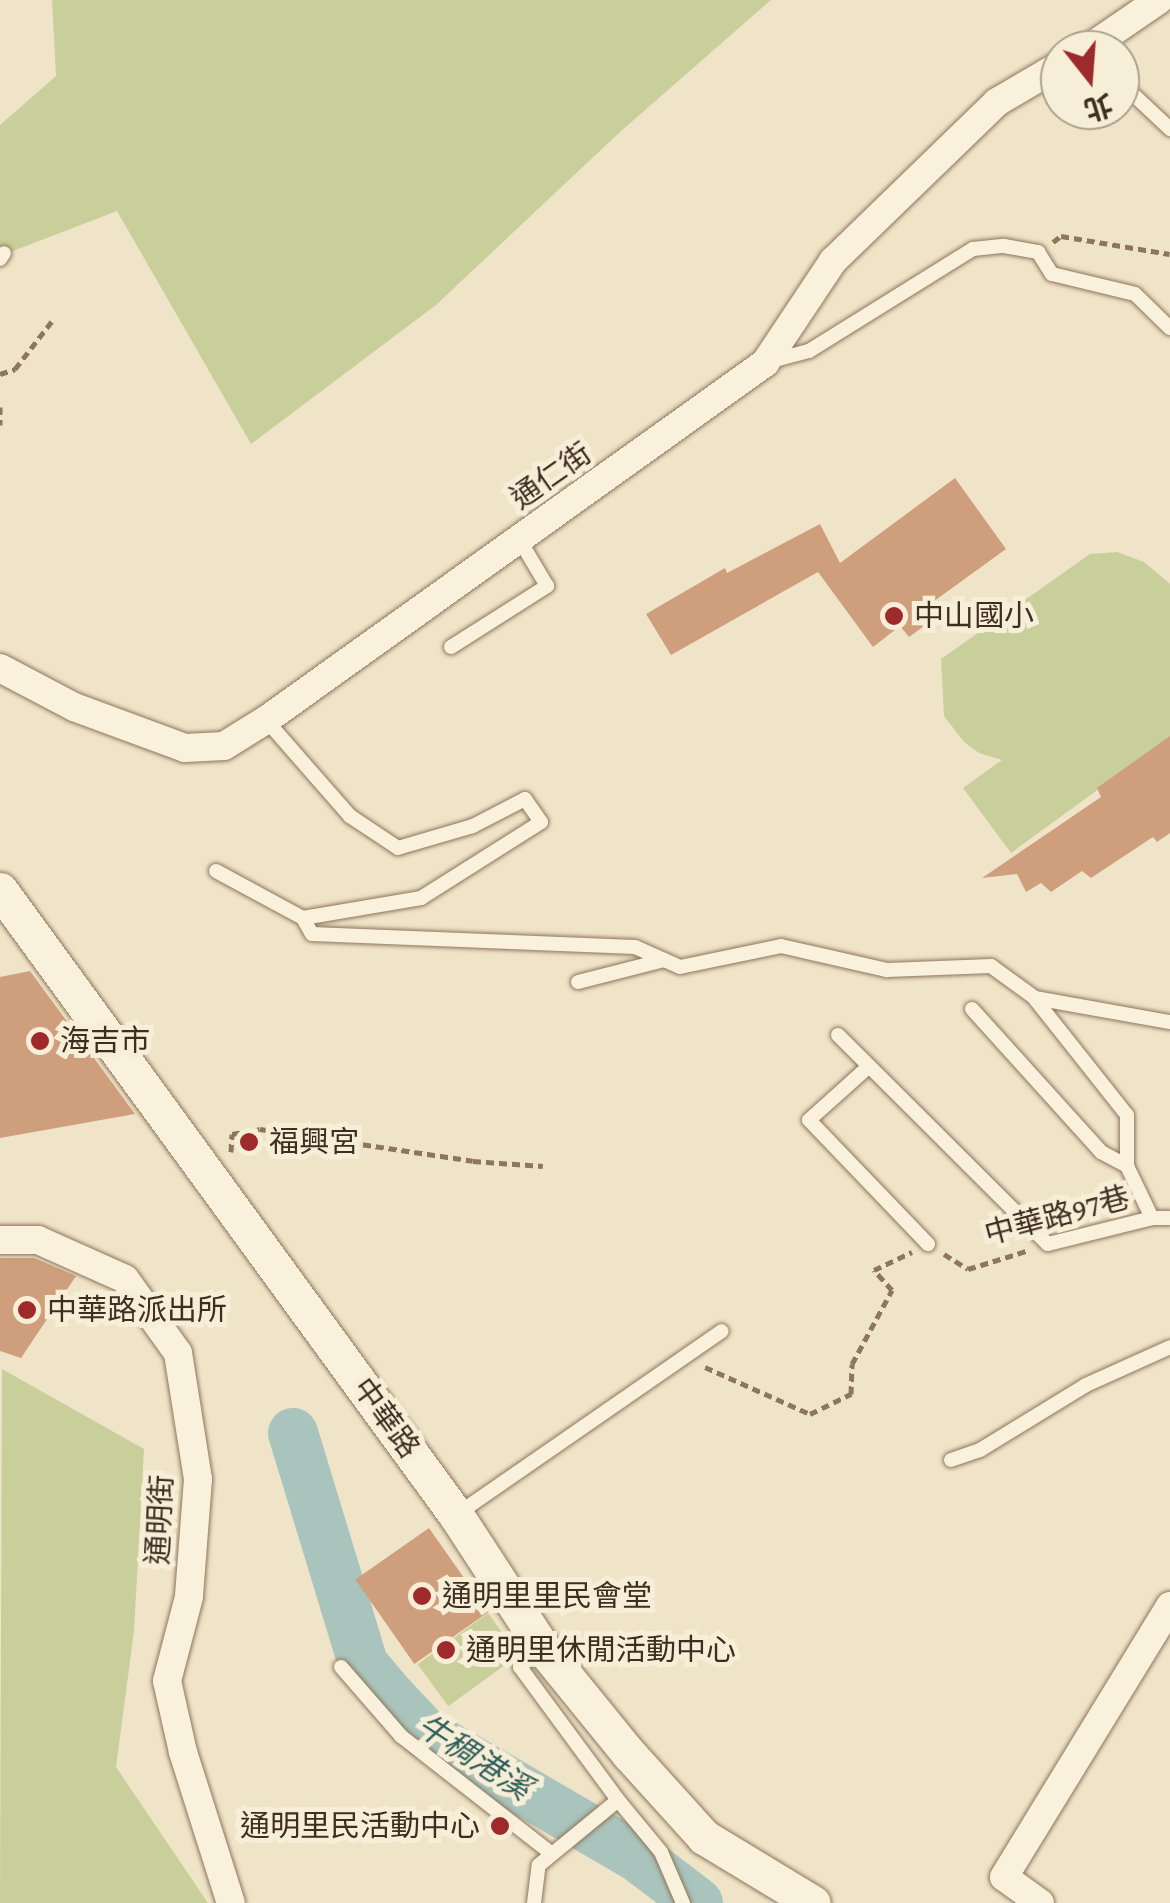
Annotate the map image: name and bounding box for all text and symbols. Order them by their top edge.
north arrow [1040,30,1140,130]
text: 北 [1080,88,1116,126]
street label: 通仁街 [504,435,598,517]
place label: 中山國小 [914,598,1034,634]
marker: 中山國小 [883,605,905,627]
place label: 海吉市 [60,1023,150,1059]
marker: 海吉市 [29,1030,51,1052]
place label: 福興宮 [269,1124,359,1160]
marker: 福興宮 [238,1131,260,1153]
street label: 中華路97巷 [981,1179,1133,1253]
place label: 中華路派出所 [47,1292,227,1328]
marker: 中華路派出所 [16,1299,38,1321]
street label: 中華路 [345,1371,427,1465]
street label: 通明街 [140,1474,180,1566]
place label: 通明里里民會堂 [442,1578,652,1614]
marker: 通明里里民會堂 [411,1585,433,1607]
place label: 通明里休閒活動中心 [466,1632,736,1668]
marker: 通明里休閒活動中心 [435,1639,457,1661]
water label: 牛稠港溪 [410,1706,538,1808]
place label: 通明里民活動中心 [240,1808,480,1844]
marker: 通明里民活動中心 [489,1815,511,1837]

